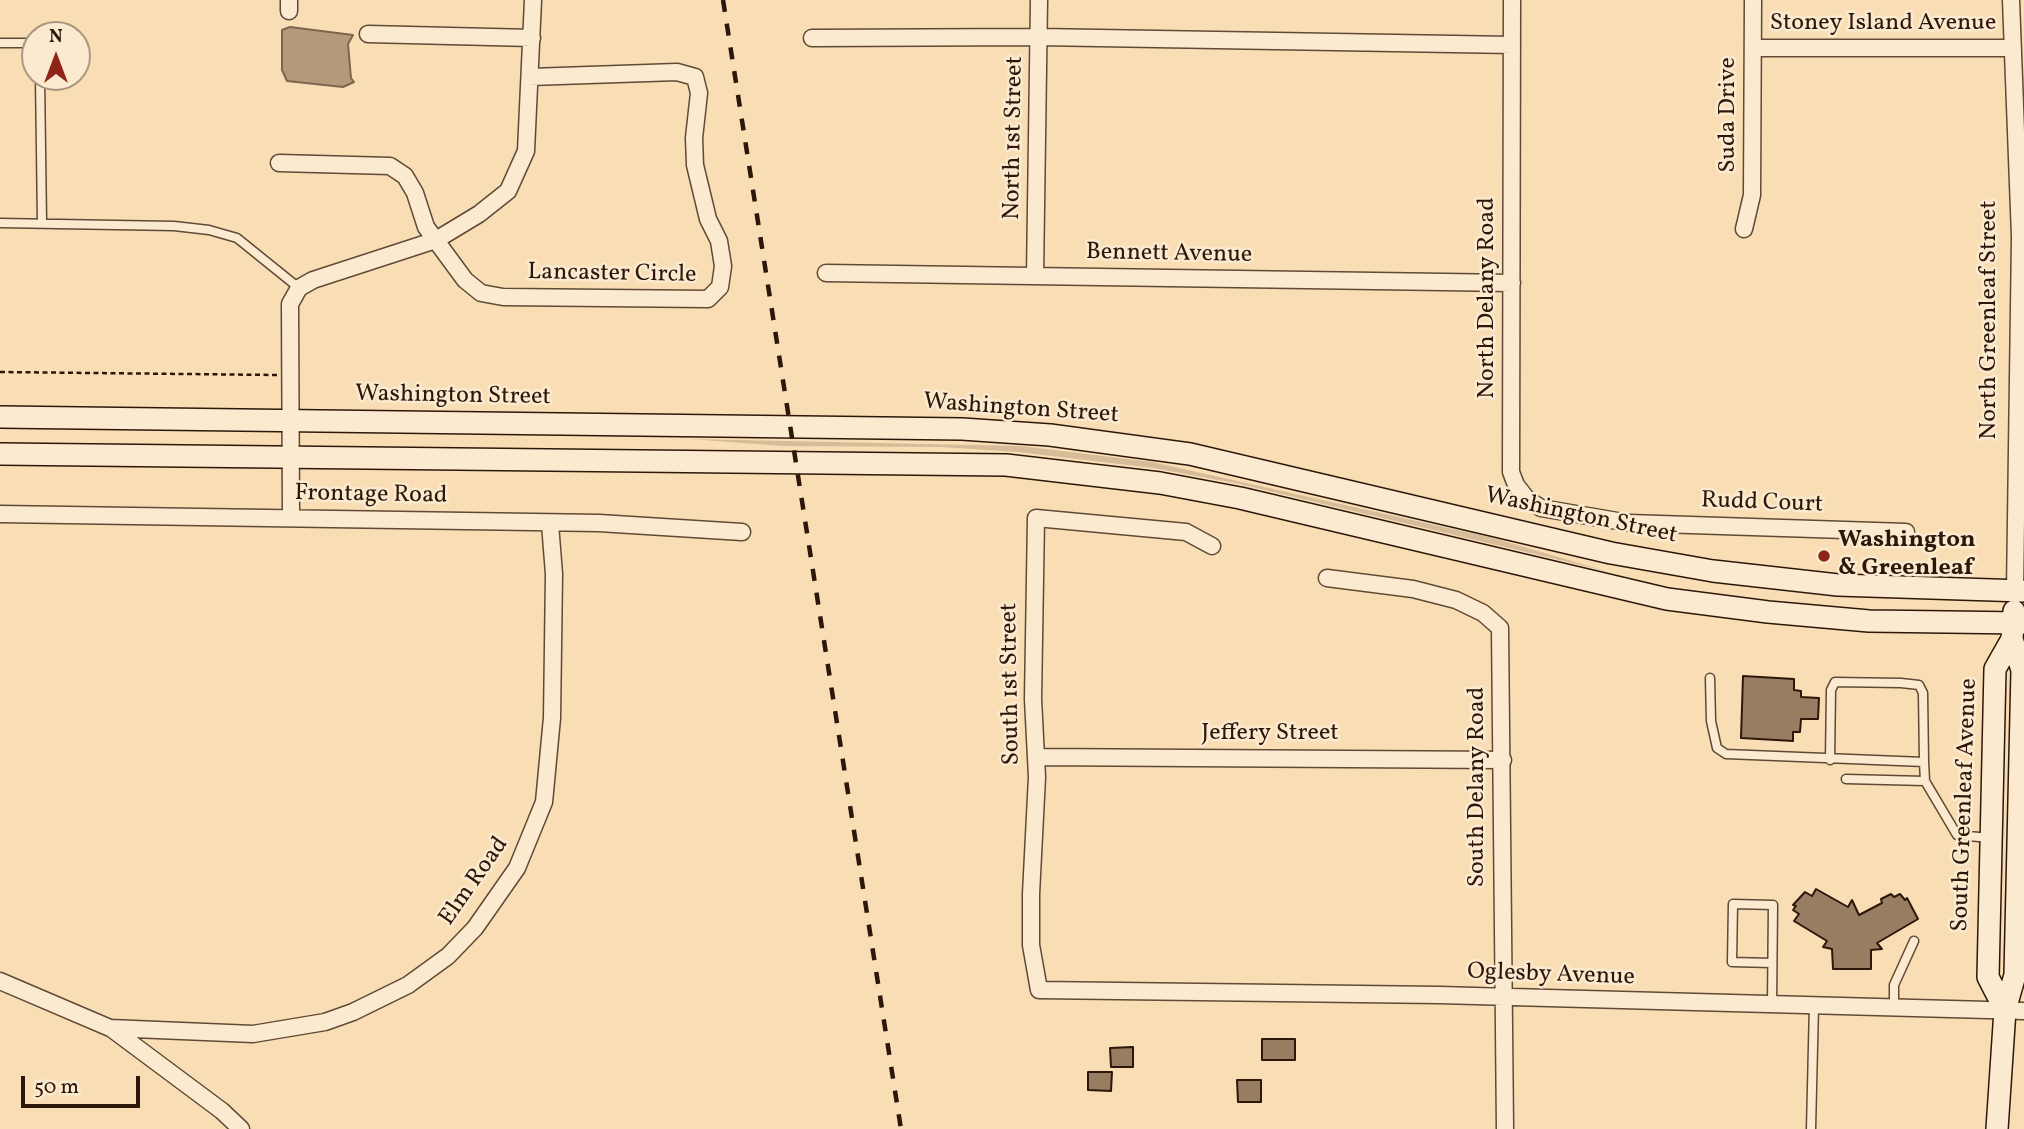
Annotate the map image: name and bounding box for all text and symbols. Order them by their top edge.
street label: Stoney Island Avenue [1770,11,1996,39]
north arrow [21,21,91,91]
text: N [49,24,63,50]
street label: North 1st Street [999,56,1031,220]
street label: Suda Drive [1716,57,1744,173]
street label: North Delany Road [1475,197,1503,399]
street label: North Greenleaf Street [1977,200,2005,440]
street label: Bennett Avenue [1086,239,1252,271]
street label: Lancaster Circle [527,259,697,291]
street label: Washington Street [355,381,551,413]
street label: Washington Street [922,389,1120,431]
street label: Frontage Road [294,480,448,512]
street label: Washington Street [1482,483,1680,551]
street label: Rudd Court [1700,487,1824,521]
place label: Washington & Greenleaf [1838,528,1976,584]
marker: Washington & Greenleaf [1816,548,1832,564]
street label: South 1st Street [996,602,1028,766]
street label: South Greenleaf Avenue [1947,678,1985,932]
street label: South Delany Road [1465,687,1493,887]
street label: Jeffery Street [1201,721,1339,749]
street label: Elm Road [434,832,516,932]
street label: Oglesby Avenue [1467,959,1635,993]
scale bar [24,1062,144,1106]
text: 50 m [34,1073,79,1102]

